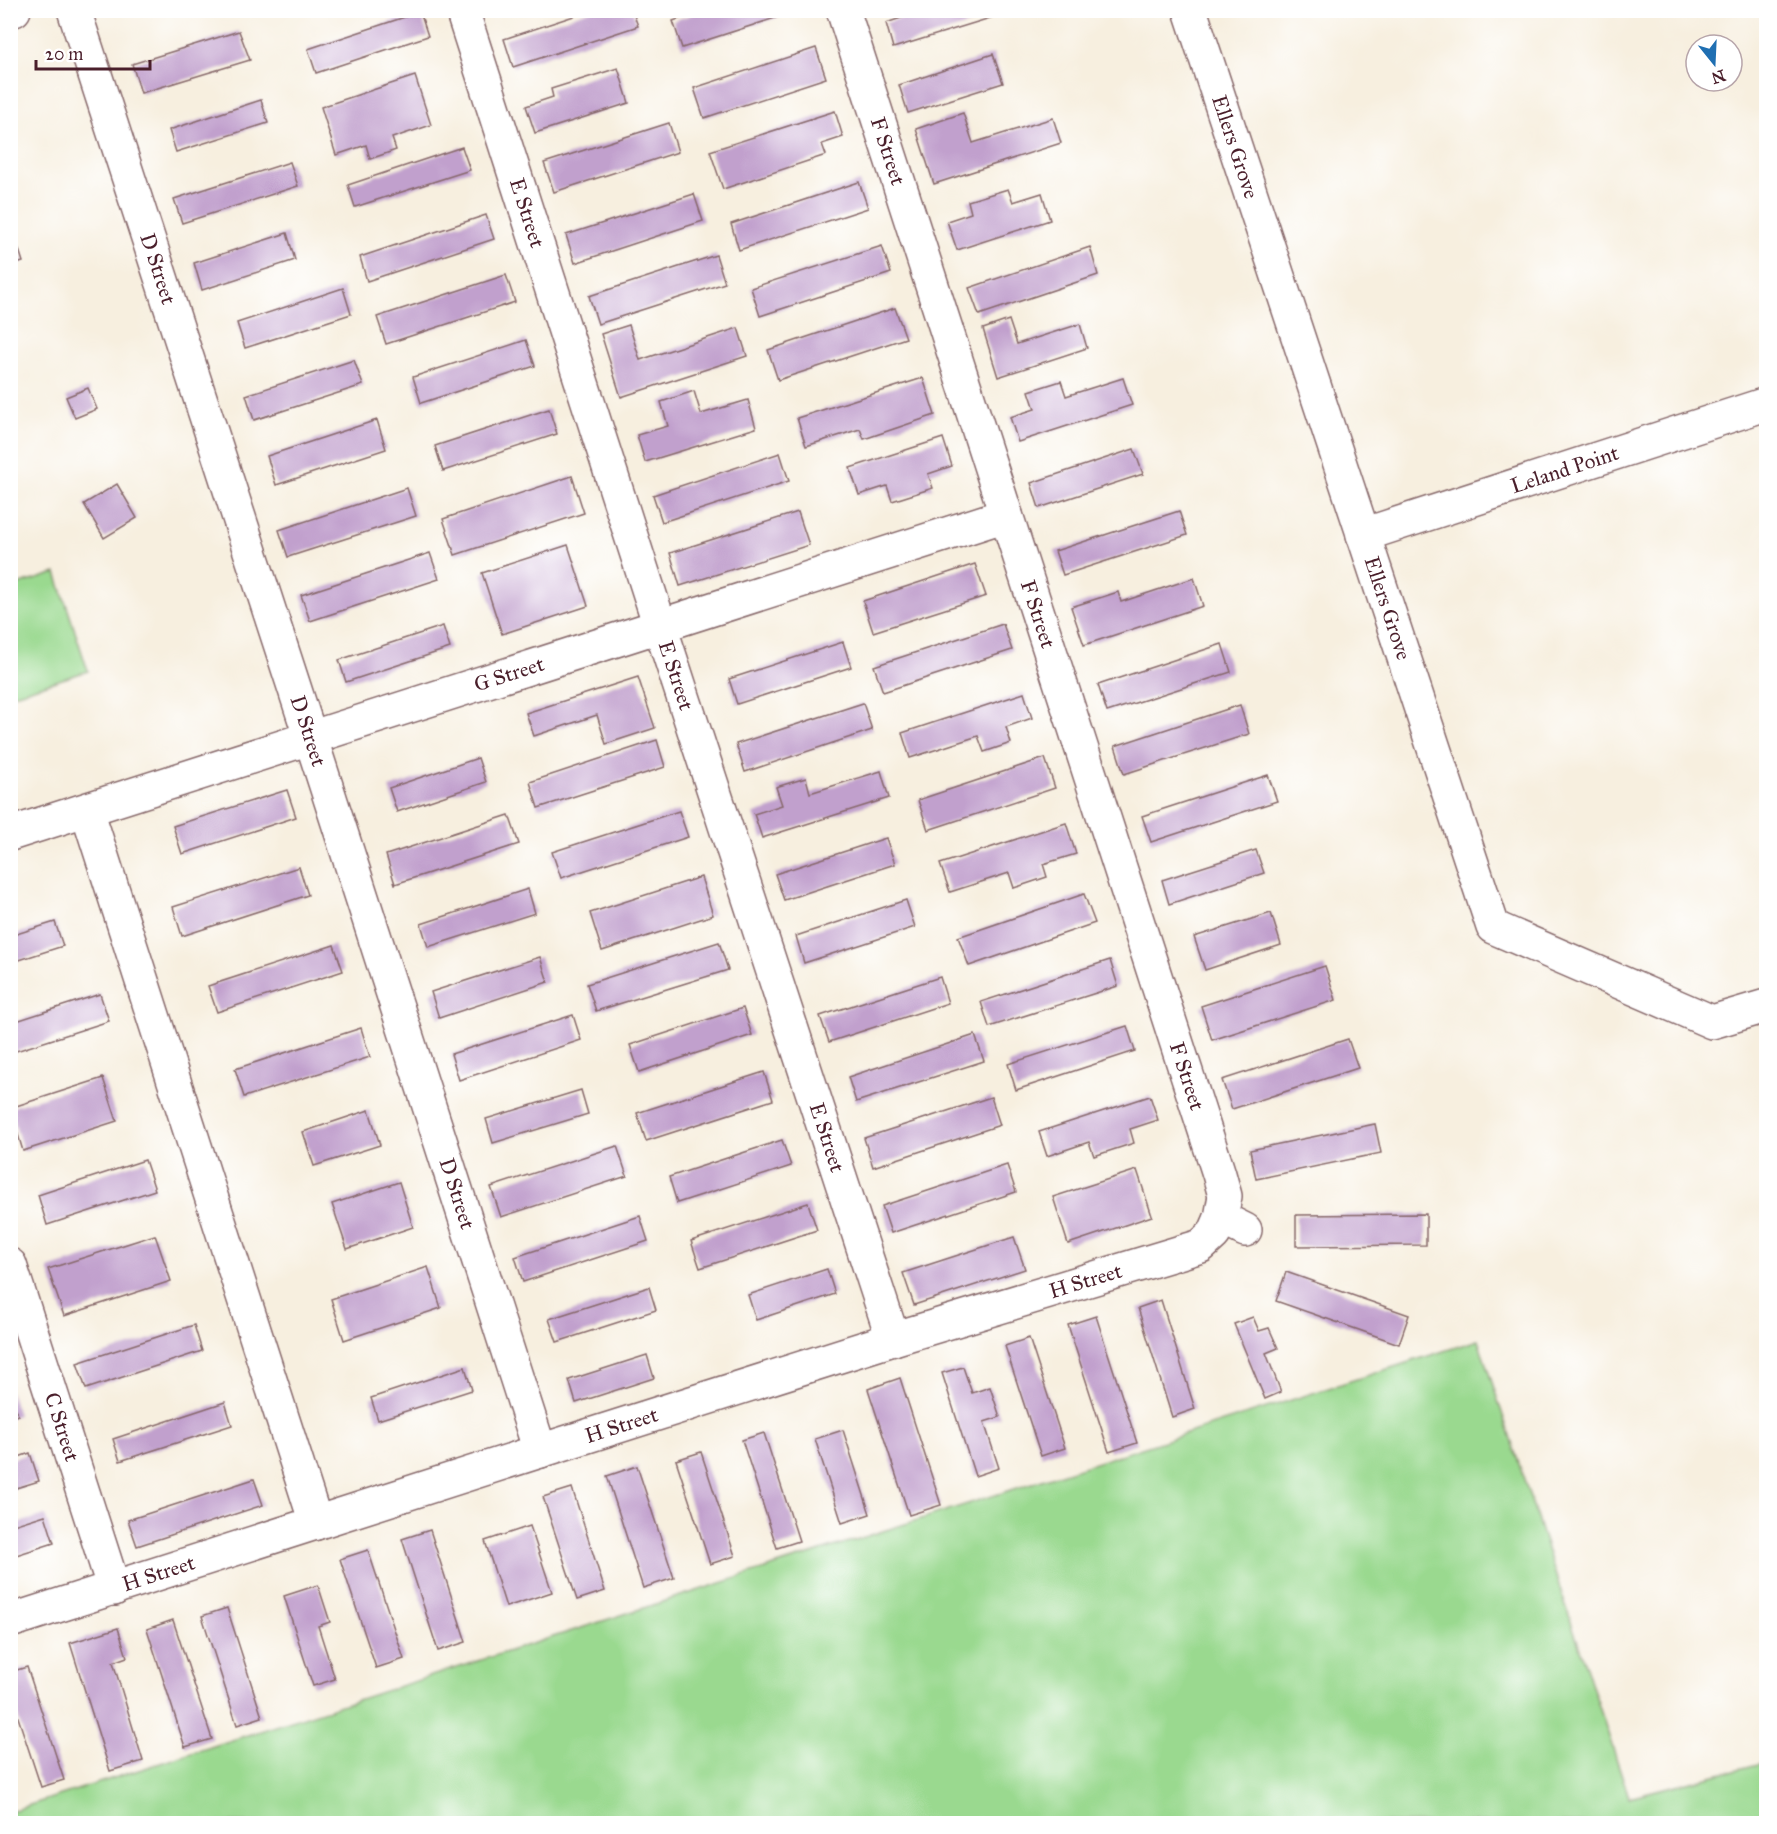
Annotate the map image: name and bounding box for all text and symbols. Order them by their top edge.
scale bar [36,33,150,71]
north arrow [1684,33,1744,93]
text: 20 m [45,43,83,65]
text: N [1709,66,1728,88]
street label: Ellers Grove [1206,92,1264,202]
street label: F Street [865,113,911,189]
street label: E Street [504,175,551,251]
street label: D Street [134,230,182,308]
street label: Leland Point [1507,440,1622,499]
street label: Ellers Grove [1358,553,1417,664]
street label: F Street [1015,576,1061,652]
street label: E Street [653,637,700,714]
street label: G Street [471,651,548,698]
street label: D Street [285,692,332,770]
street label: F Street [1164,1038,1210,1114]
street label: E Street [804,1099,851,1176]
street label: D Street [434,1155,481,1233]
street label: H Street [1046,1257,1126,1304]
street label: C Street [39,1389,85,1465]
street label: H Street [582,1401,662,1449]
street label: H Street [119,1549,199,1597]

